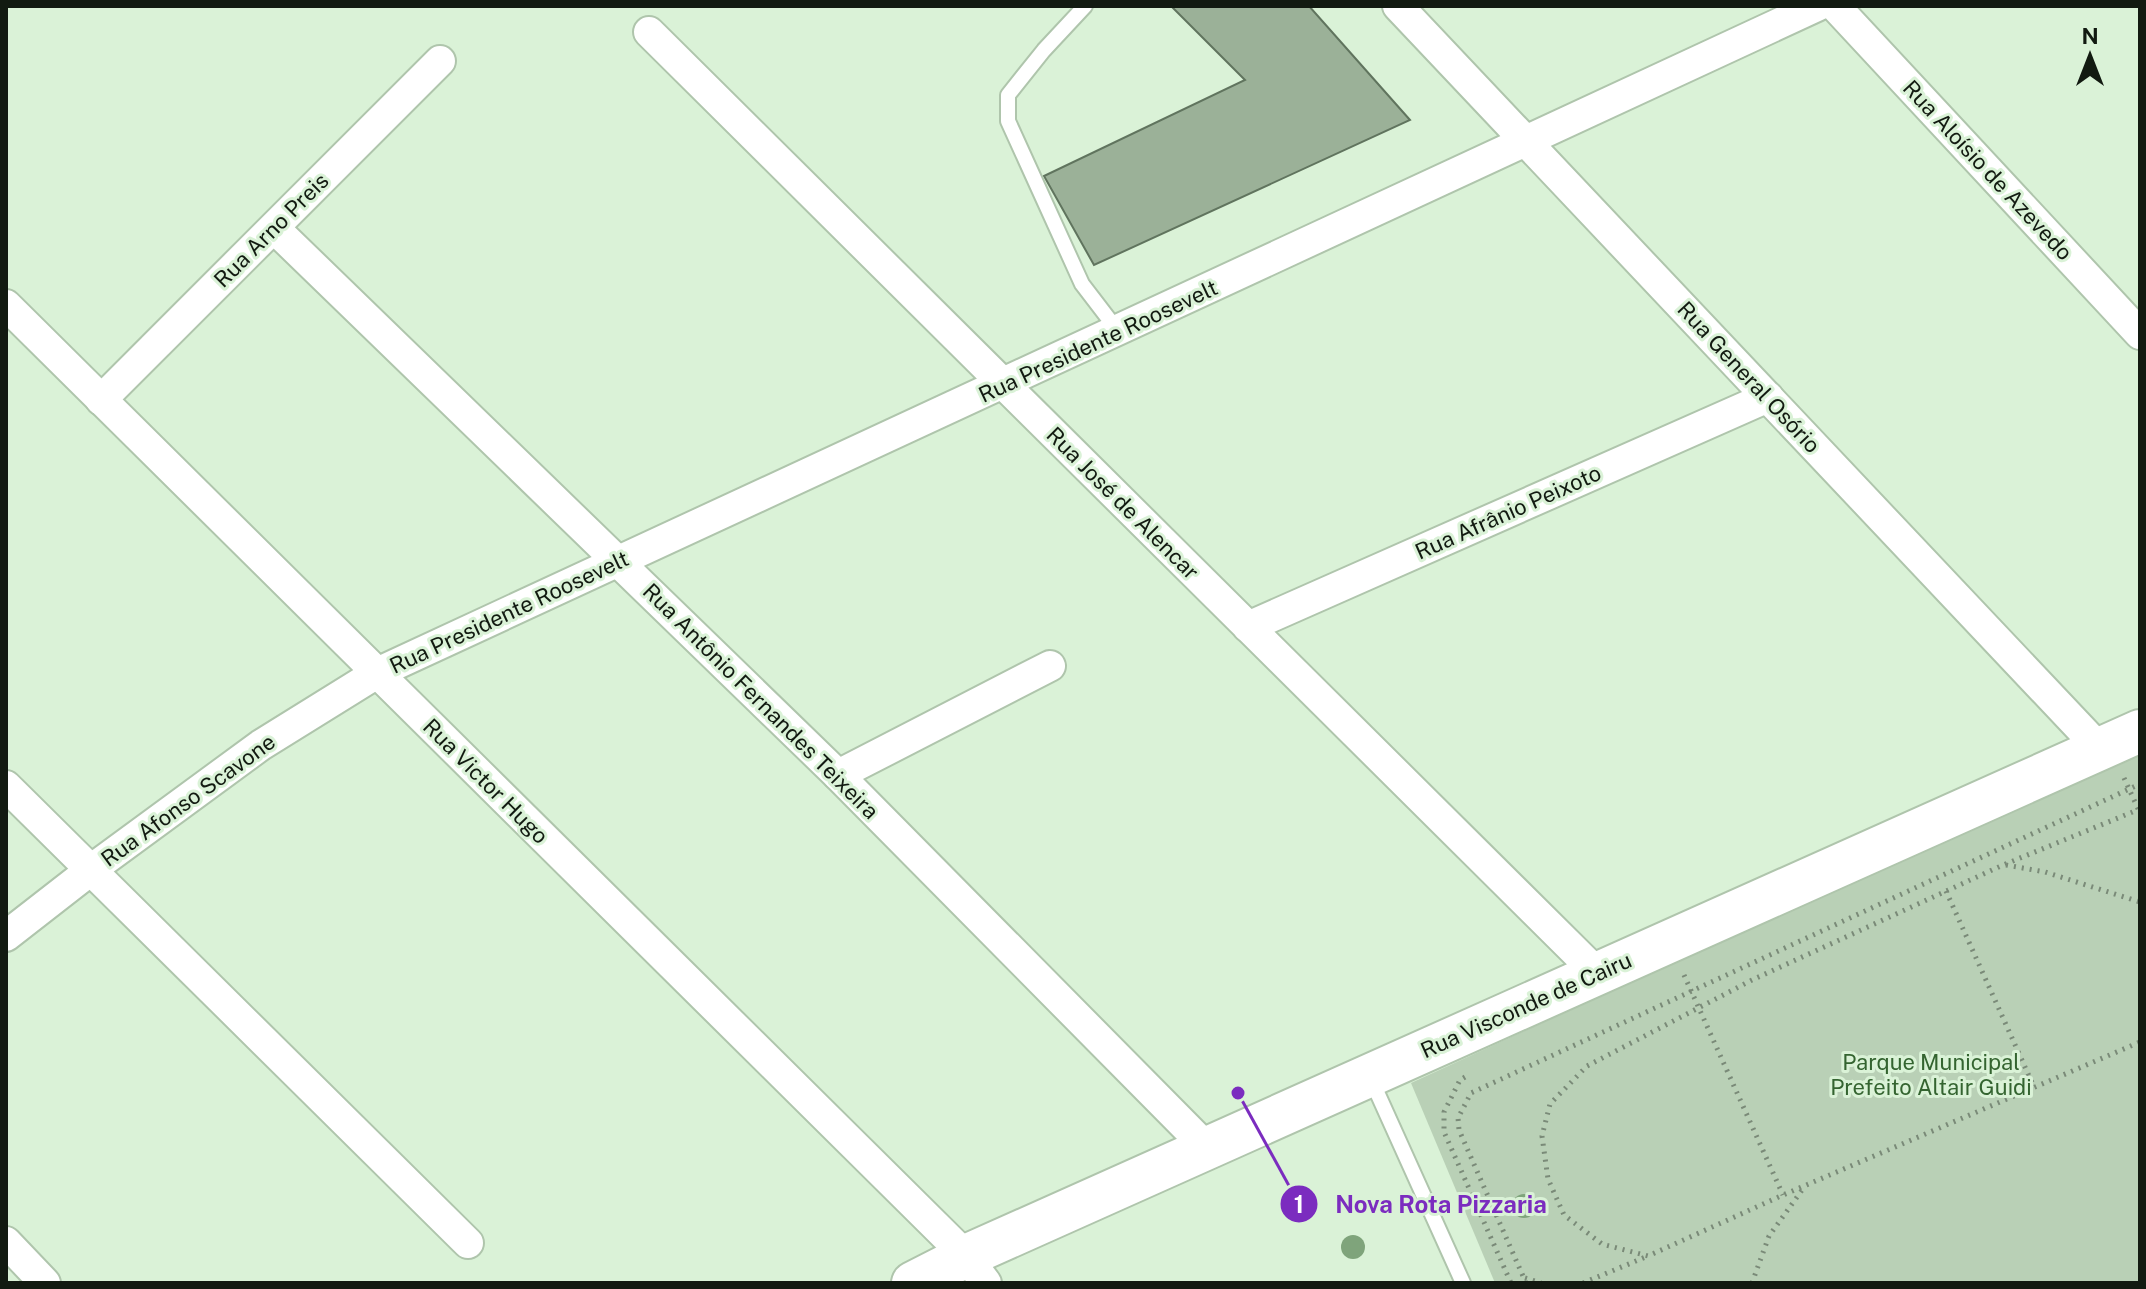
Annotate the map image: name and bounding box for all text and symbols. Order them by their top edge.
north arrow [2050,16,2130,96]
text: N [2081,23,2099,49]
street label: Rua Aloísio de Azevedo [1898,75,2078,265]
street label: Rua Arno Preis [208,167,334,293]
street label: Rua Presidente Roosevelt [974,274,1222,408]
street label: Rua General Osório [1672,296,1826,458]
street label: Rua José de Alencar [1041,421,1205,585]
street label: Rua Afrânio Peixoto [1411,459,1605,565]
street label: Rua Presidente Roosevelt [385,545,633,679]
street label: Rua Antônio Fernandes Teixeira [638,578,884,824]
street label: Rua Victor Hugo [418,713,554,849]
street label: Rua Afonso Scavone [96,728,280,872]
street label: Rua Visconde de Cairu [1416,947,1636,1063]
park label: Parque Municipal Prefeito Altair Guidi [1830,1049,2032,1100]
callout: Nova Rota Pizzaria [1279,1180,1563,1228]
text: 1 [1294,1190,1304,1218]
text: Nova Rota Pizzaria [1335,1190,1547,1218]

